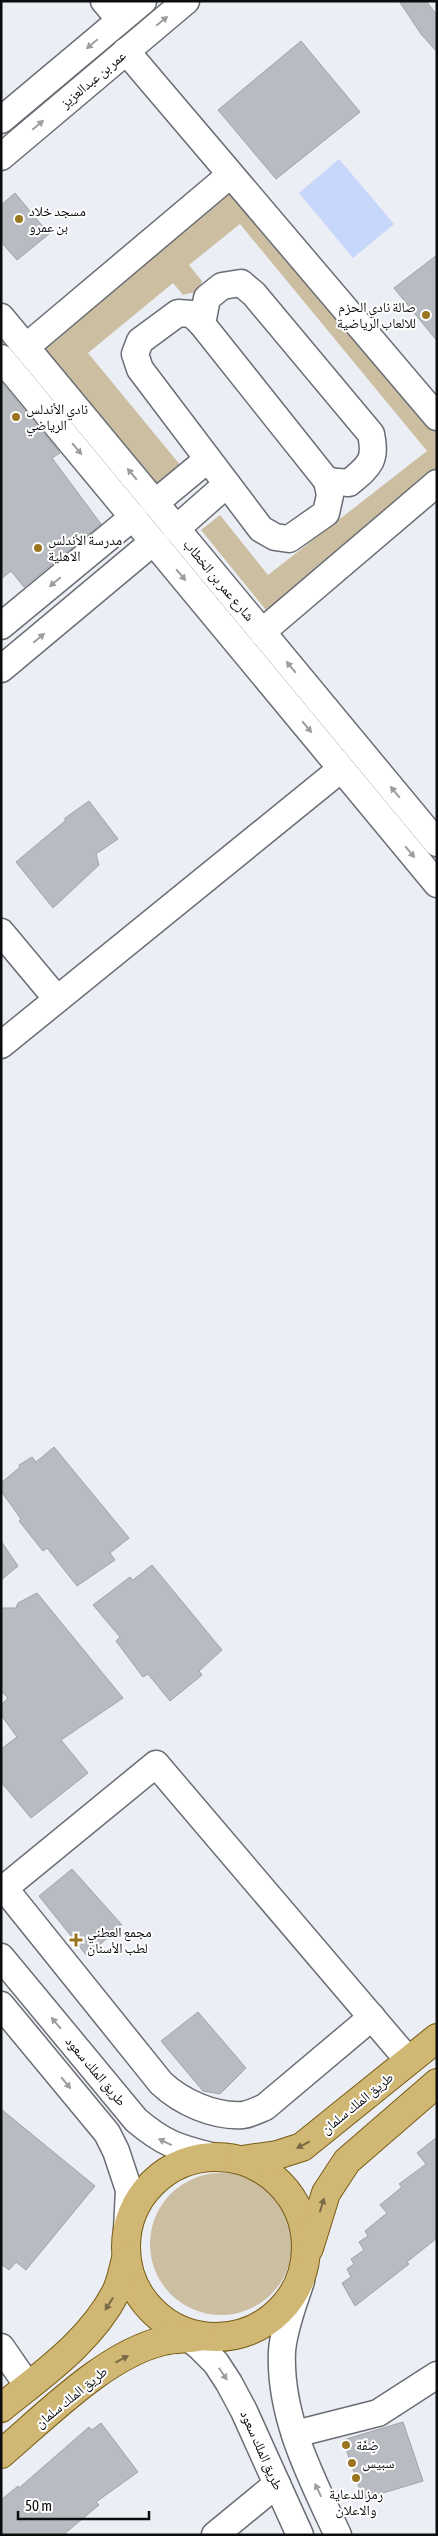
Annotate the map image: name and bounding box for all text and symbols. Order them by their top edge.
one-way arrow [156,15,169,26]
one-way arrow [85,38,98,49]
street label: عمر بن عبدالعزيز [56,47,130,112]
one-way arrow [32,120,45,131]
place label: مسجد خلاد بن عمرو [29,203,86,236]
marker: مسجد خلاد بن عمرو [13,213,25,225]
place label: صالة نادي الحزم للالعاب الرياضية [337,299,416,332]
marker: صالة نادي الحزم للالعاب الرياضية [420,309,432,321]
place label: نادي الأندلس الرياضي [26,401,88,437]
marker: نادي الأندلس الرياضي [10,411,22,423]
one-way arrow [71,443,82,456]
one-way arrow [126,468,137,481]
place label: مدرسة الأندلس الاهلية [48,532,122,564]
street label: شارع عمر بن الخطاب [179,536,258,625]
marker: مدرسة الأندلس الاهلية [32,542,44,554]
one-way arrow [175,568,186,581]
one-way arrow [49,576,62,587]
one-way arrow [32,632,45,643]
one-way arrow [286,661,297,673]
one-way arrow [301,720,312,733]
one-way arrow [389,786,400,799]
one-way arrow [405,845,416,858]
place label: مجمع العطني لطب الأسنان [87,1924,152,1957]
marker: مجمع العطني لطب الأسنان [69,1933,83,1947]
one-way arrow [50,2017,61,2030]
street label: طريق الملك سعود [61,2033,130,2110]
street label: طريق الملك سلمان [318,2069,398,2139]
one-way arrow [60,2077,71,2090]
one-way arrow [158,2137,172,2145]
one-way arrow [296,2141,310,2149]
one-way arrow [319,2197,327,2212]
one-way arrow [104,2298,113,2311]
one-way arrow [115,2355,129,2363]
street label: طريق الملك سلمان [32,2363,112,2433]
one-way arrow [218,2367,228,2380]
street label: طريق الملك سعود [235,2408,287,2493]
place label: ضِفّة [356,2437,379,2454]
marker: ضِفّة [340,2439,352,2451]
place label: سبيس [362,2455,395,2472]
marker: سبيس [346,2457,358,2469]
marker: رمز للدعاية والاعلان [350,2472,362,2484]
one-way arrow [313,2483,321,2497]
place label: رمز للدعاية والاعلان [329,2486,383,2519]
scale bar [18,2488,149,2520]
text: 50 m [25,2497,52,2514]

